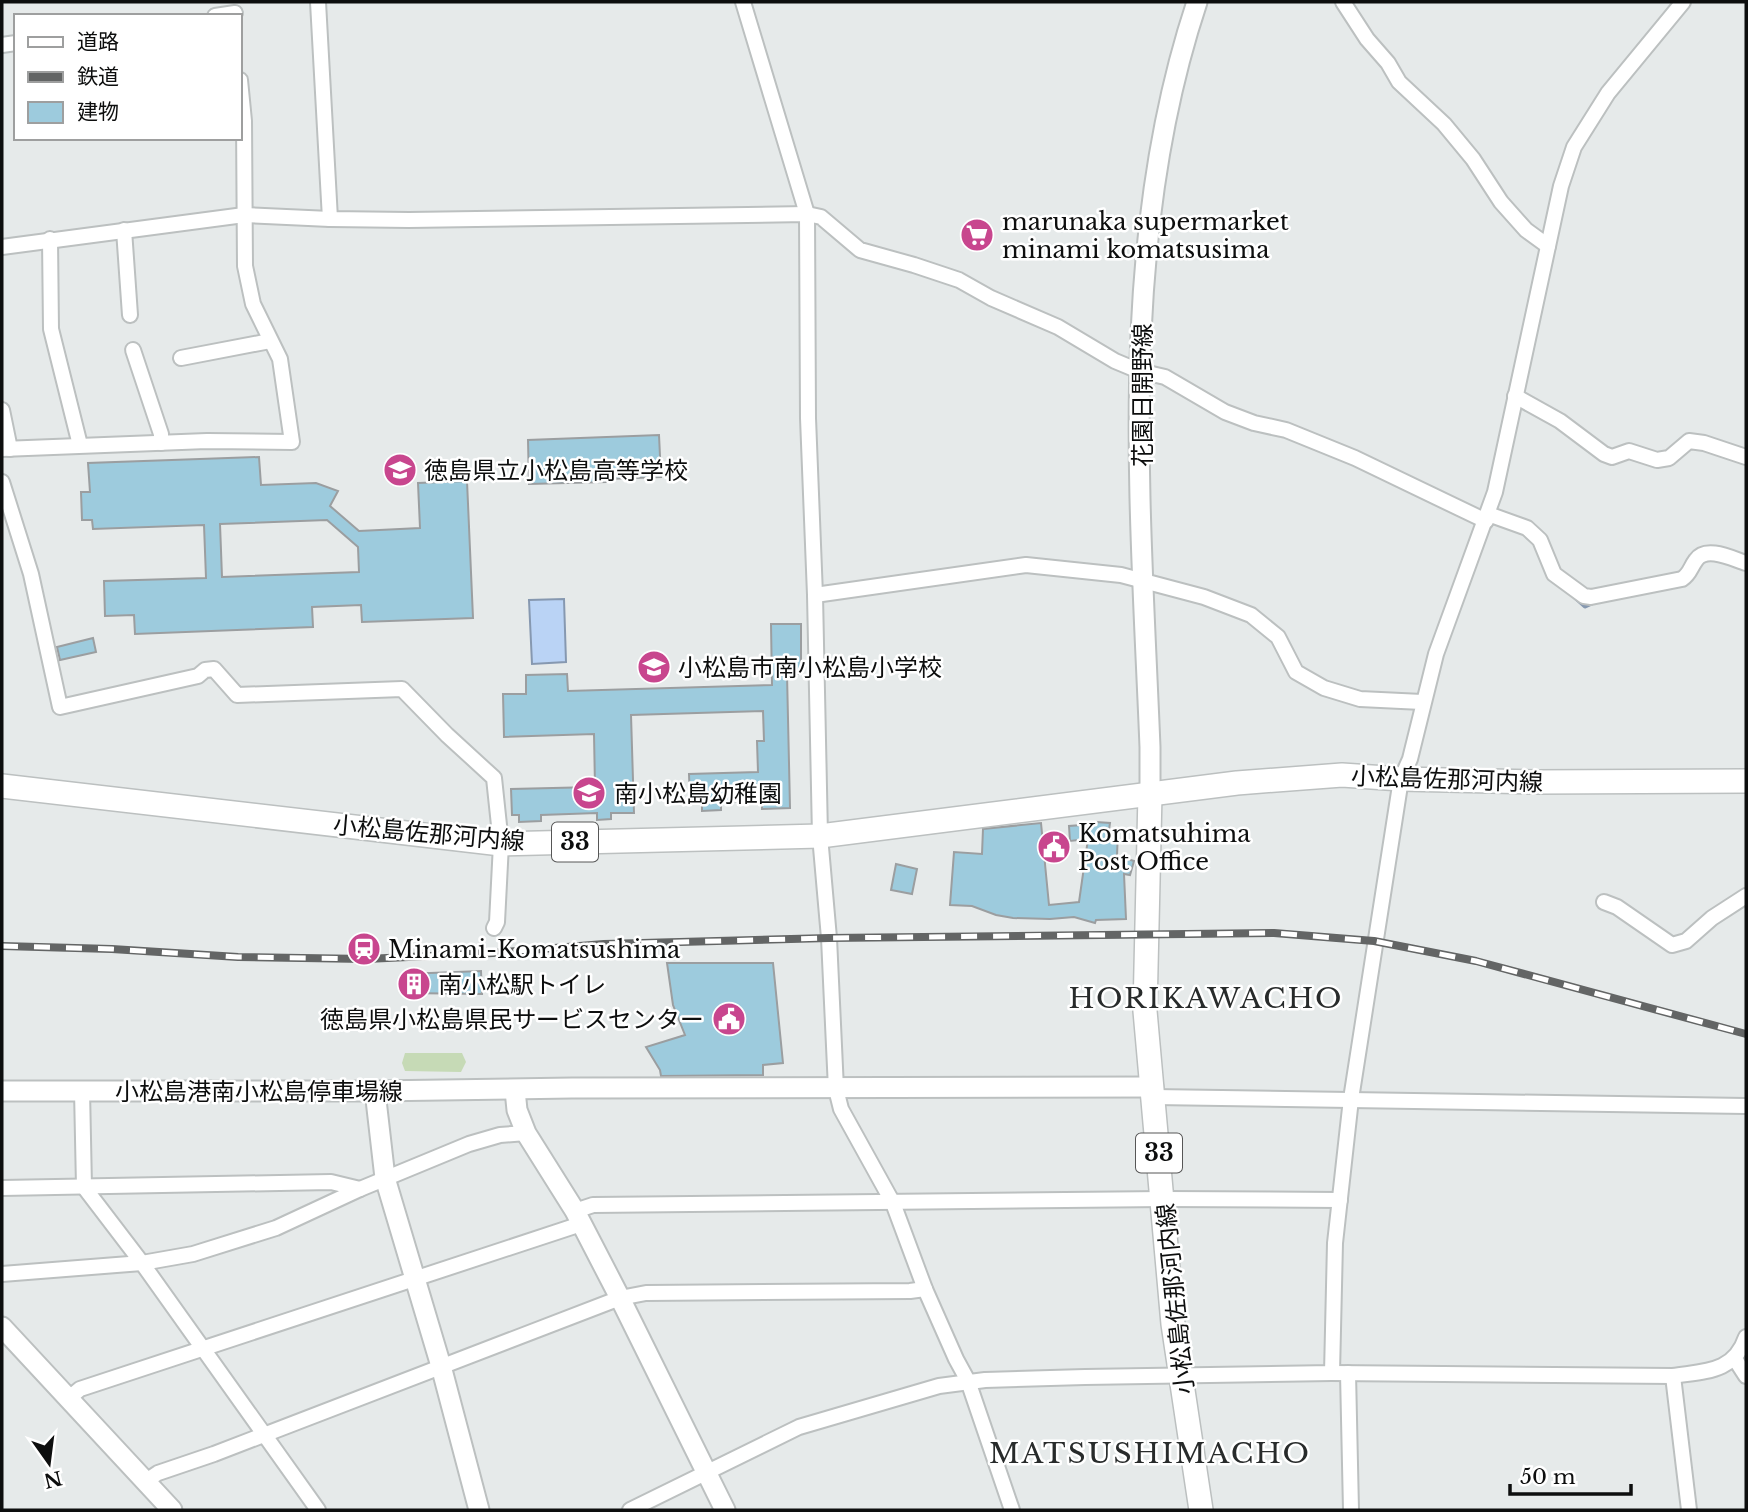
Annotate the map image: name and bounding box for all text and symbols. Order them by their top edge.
legend [14,14,242,140]
text: 道路 [77,29,119,55]
text: 鉄道 [77,64,119,90]
text: 建物 [77,99,119,125]
place label: marunaka supermarket minami komatsusima [1002,207,1289,264]
supermarket icon: marunaka supermarket minami komatsusima [958,216,996,254]
street label: 花園日開野線 [1128,323,1157,467]
school or university icon: 徳島県立小松島高等学校 [381,451,419,489]
place label: 徳島県立小松島高等学校 [424,456,688,485]
school or university icon: 小松島市南小松島小学校 [635,648,673,686]
place label: 小松島市南小松島小学校 [678,653,942,682]
street label: 小松島佐那河内線 [1351,761,1543,797]
school or university icon: 南小松島幼稚園 [570,774,608,812]
place label: 南小松島幼稚園 [614,779,782,808]
street label: 小松島佐那河内線 [332,810,526,856]
place label: Komatsuhima Post Office [1078,819,1251,876]
road number: 33 [552,822,598,862]
public building icon: Komatsuhima Post Office [1035,828,1073,866]
station icon: Minami-Komatsushima [345,930,383,968]
place label: Minami-Komatsushima [388,935,681,964]
building icon: 南小松駅トイレ [395,965,433,1003]
place label: 南小松駅トイレ [438,970,606,999]
district label: HORIKAWACHO [1068,981,1344,1016]
public building icon: 徳島県小松島県民サービスセンター [710,1000,748,1038]
place label: 徳島県小松島県民サービスセンター [320,1005,704,1034]
street label: 小松島港南小松島停車場線 [115,1077,403,1106]
road number: 33 [1136,1134,1182,1172]
street label: 小松島佐那河内線 [1151,1202,1199,1396]
north arrow [14,1428,84,1498]
district label: MATSUSHIMACHO [989,1436,1311,1471]
scale bar [1510,1452,1631,1496]
text: 50 m [1520,1464,1576,1490]
text: N [41,1466,64,1492]

